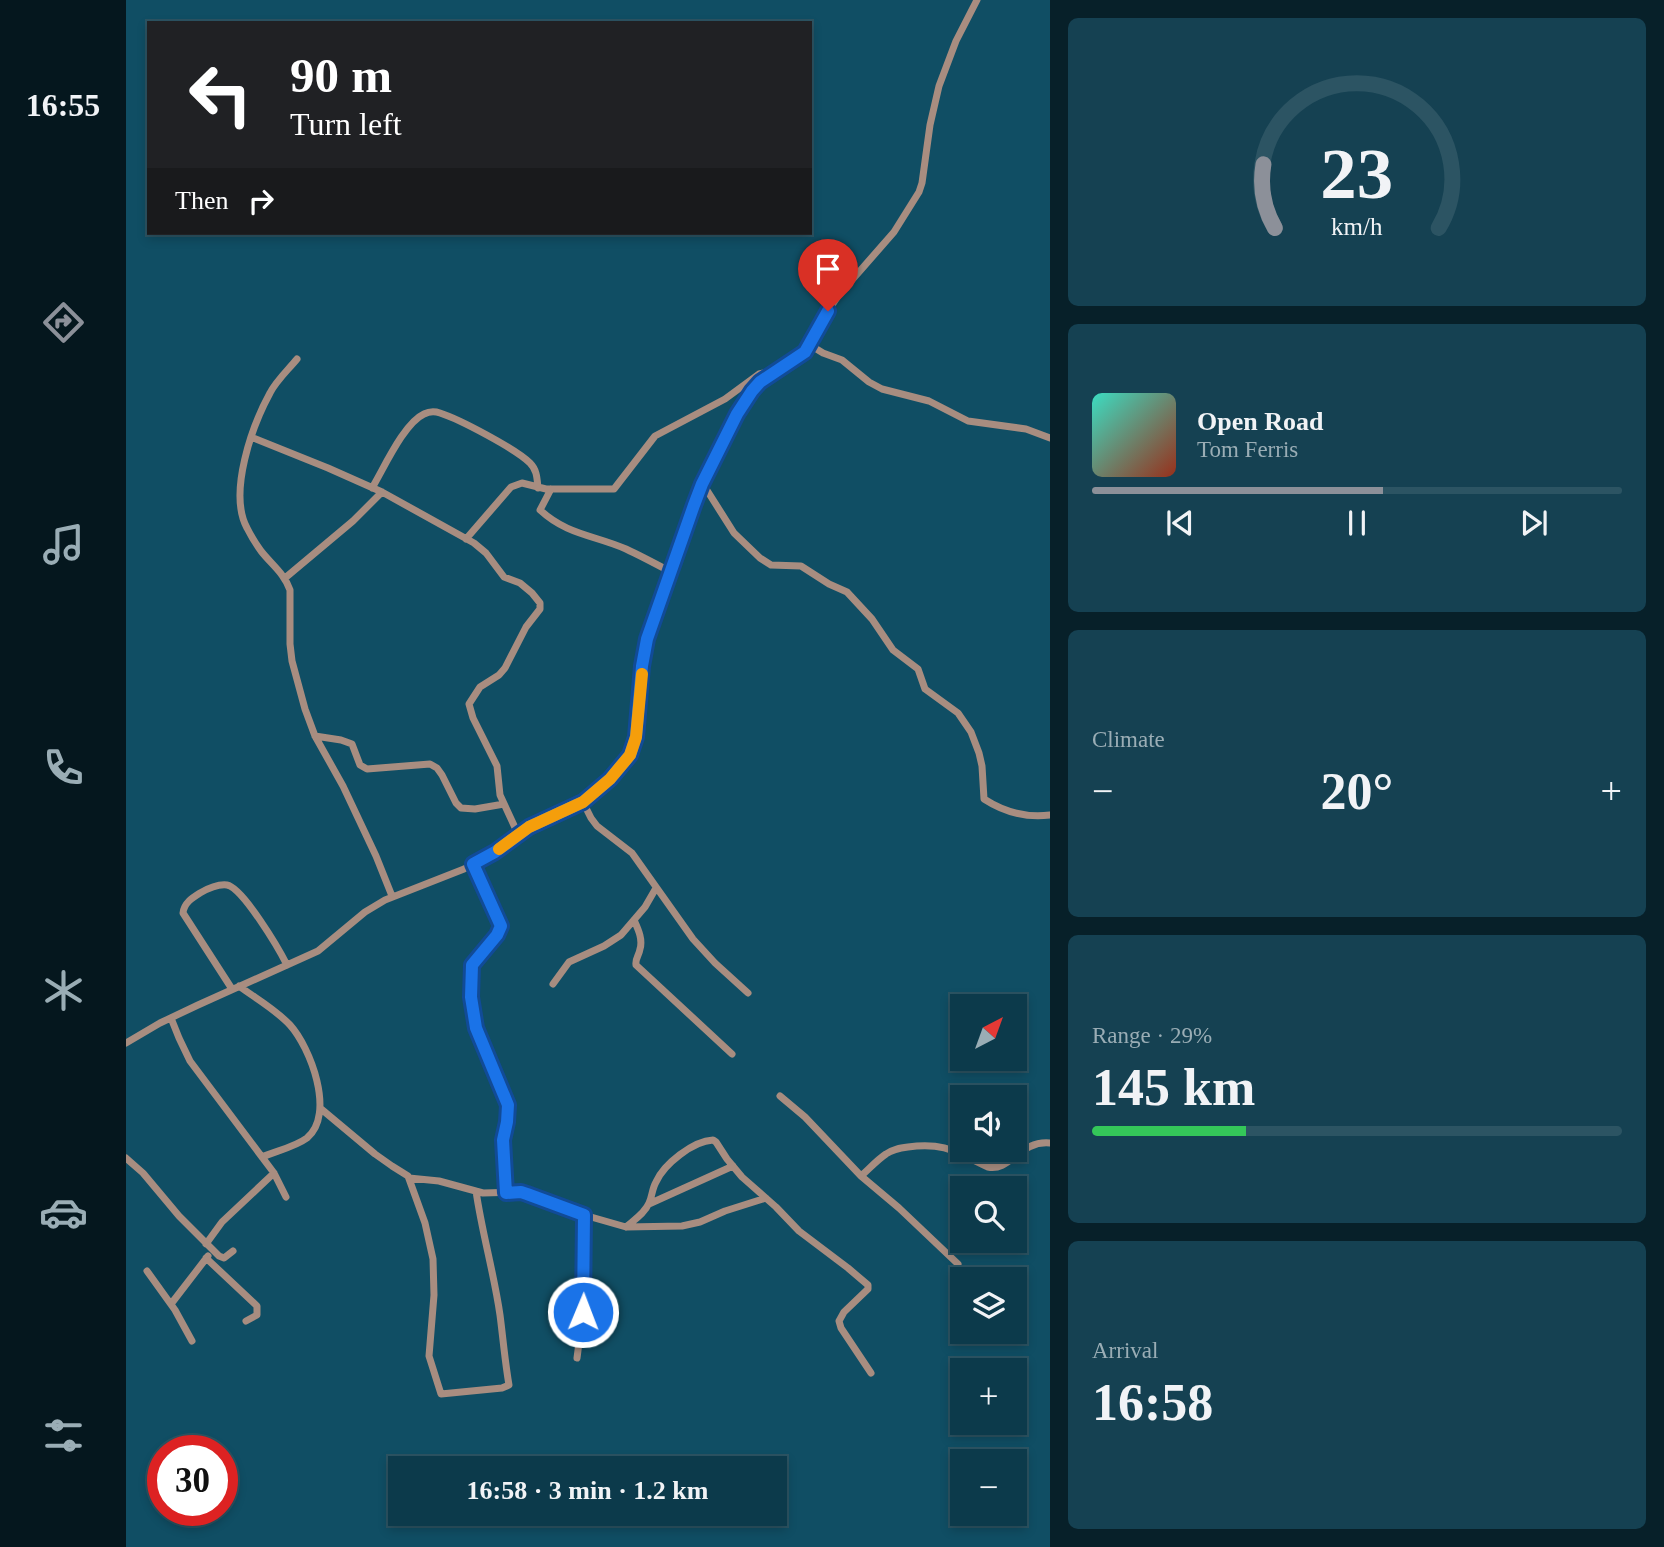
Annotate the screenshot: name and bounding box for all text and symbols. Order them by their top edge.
text: 90 m [290,48,392,103]
icon: left [175,49,266,140]
text: 16:55 [26,87,100,123]
text: Turn left [290,106,402,142]
text: 23 [1321,133,1393,214]
icon: right [242,182,280,220]
text: Then [175,186,228,215]
text: km/h [1331,213,1383,240]
pin [798,239,858,311]
icon: arrive [809,250,847,288]
icon: directions [39,298,88,347]
text: Open Road [1197,407,1323,436]
text: Tom Ferris [1197,437,1298,462]
icon: previous [1161,504,1199,542]
icon: pause [1338,504,1376,542]
icon: next [1515,504,1553,542]
icon: music [39,520,88,569]
text: Climate [1092,727,1165,752]
icon: phone [39,743,88,792]
text: 20° [1321,763,1393,820]
text: − [1092,770,1113,812]
text: + [1601,770,1622,812]
icon: climate [39,966,88,1015]
north arrow [950,994,1027,1071]
map controls [950,994,1027,1526]
text: Range · 29% [1092,1023,1212,1048]
text: 145 km [1092,1059,1255,1116]
button: sound [950,1085,1027,1162]
button: search [950,1176,1027,1253]
icon: car [39,1188,88,1237]
button: layers [950,1267,1027,1344]
position arrow [546,1275,620,1349]
text: Arrival [1092,1338,1158,1363]
button: + [950,1358,1027,1435]
text: 16:58 [1092,1374,1213,1431]
icon: filters [39,1411,88,1460]
speed limit sign: 30 [147,1435,238,1526]
button: − [950,1449,1027,1526]
text: 16:58 · 3 min · 1.2 km [467,1476,708,1505]

